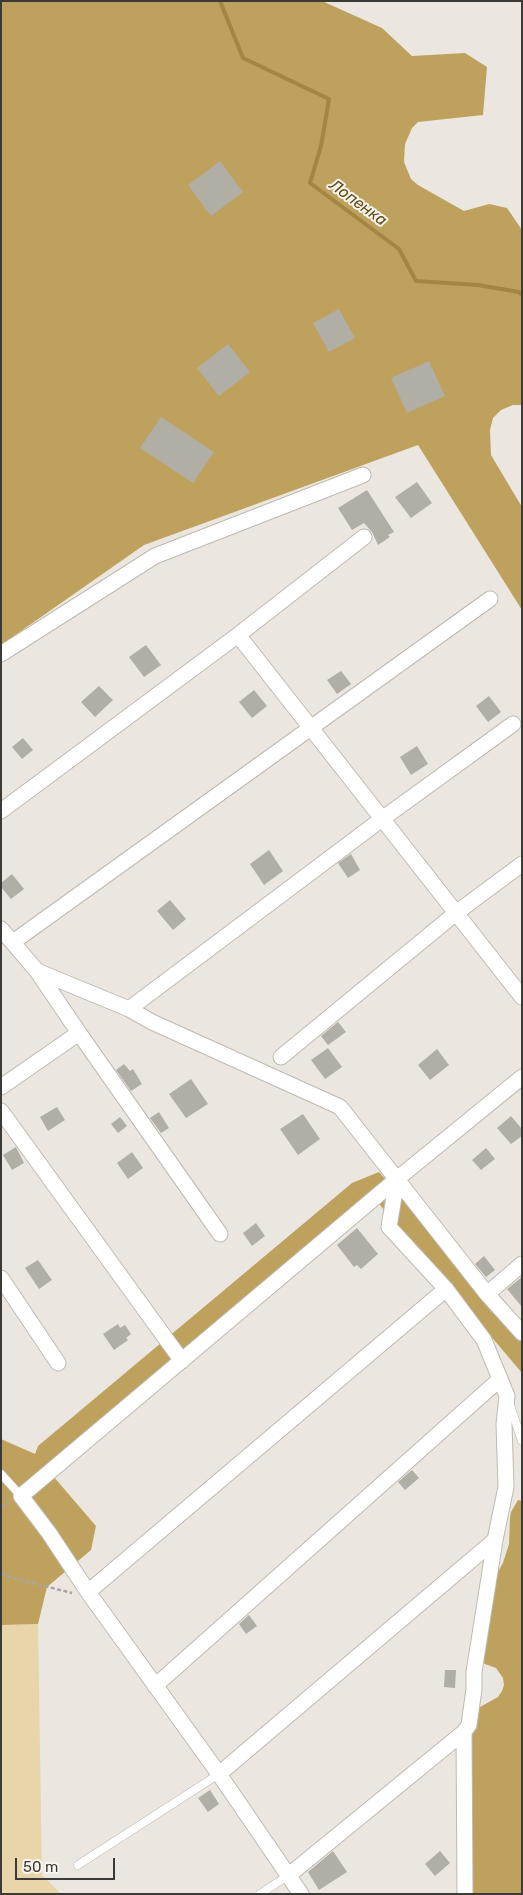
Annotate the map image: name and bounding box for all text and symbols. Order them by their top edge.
water label: Лопенка [326,176,390,230]
scale bar [18,1848,118,1880]
text: 50 m [23,1858,58,1876]

